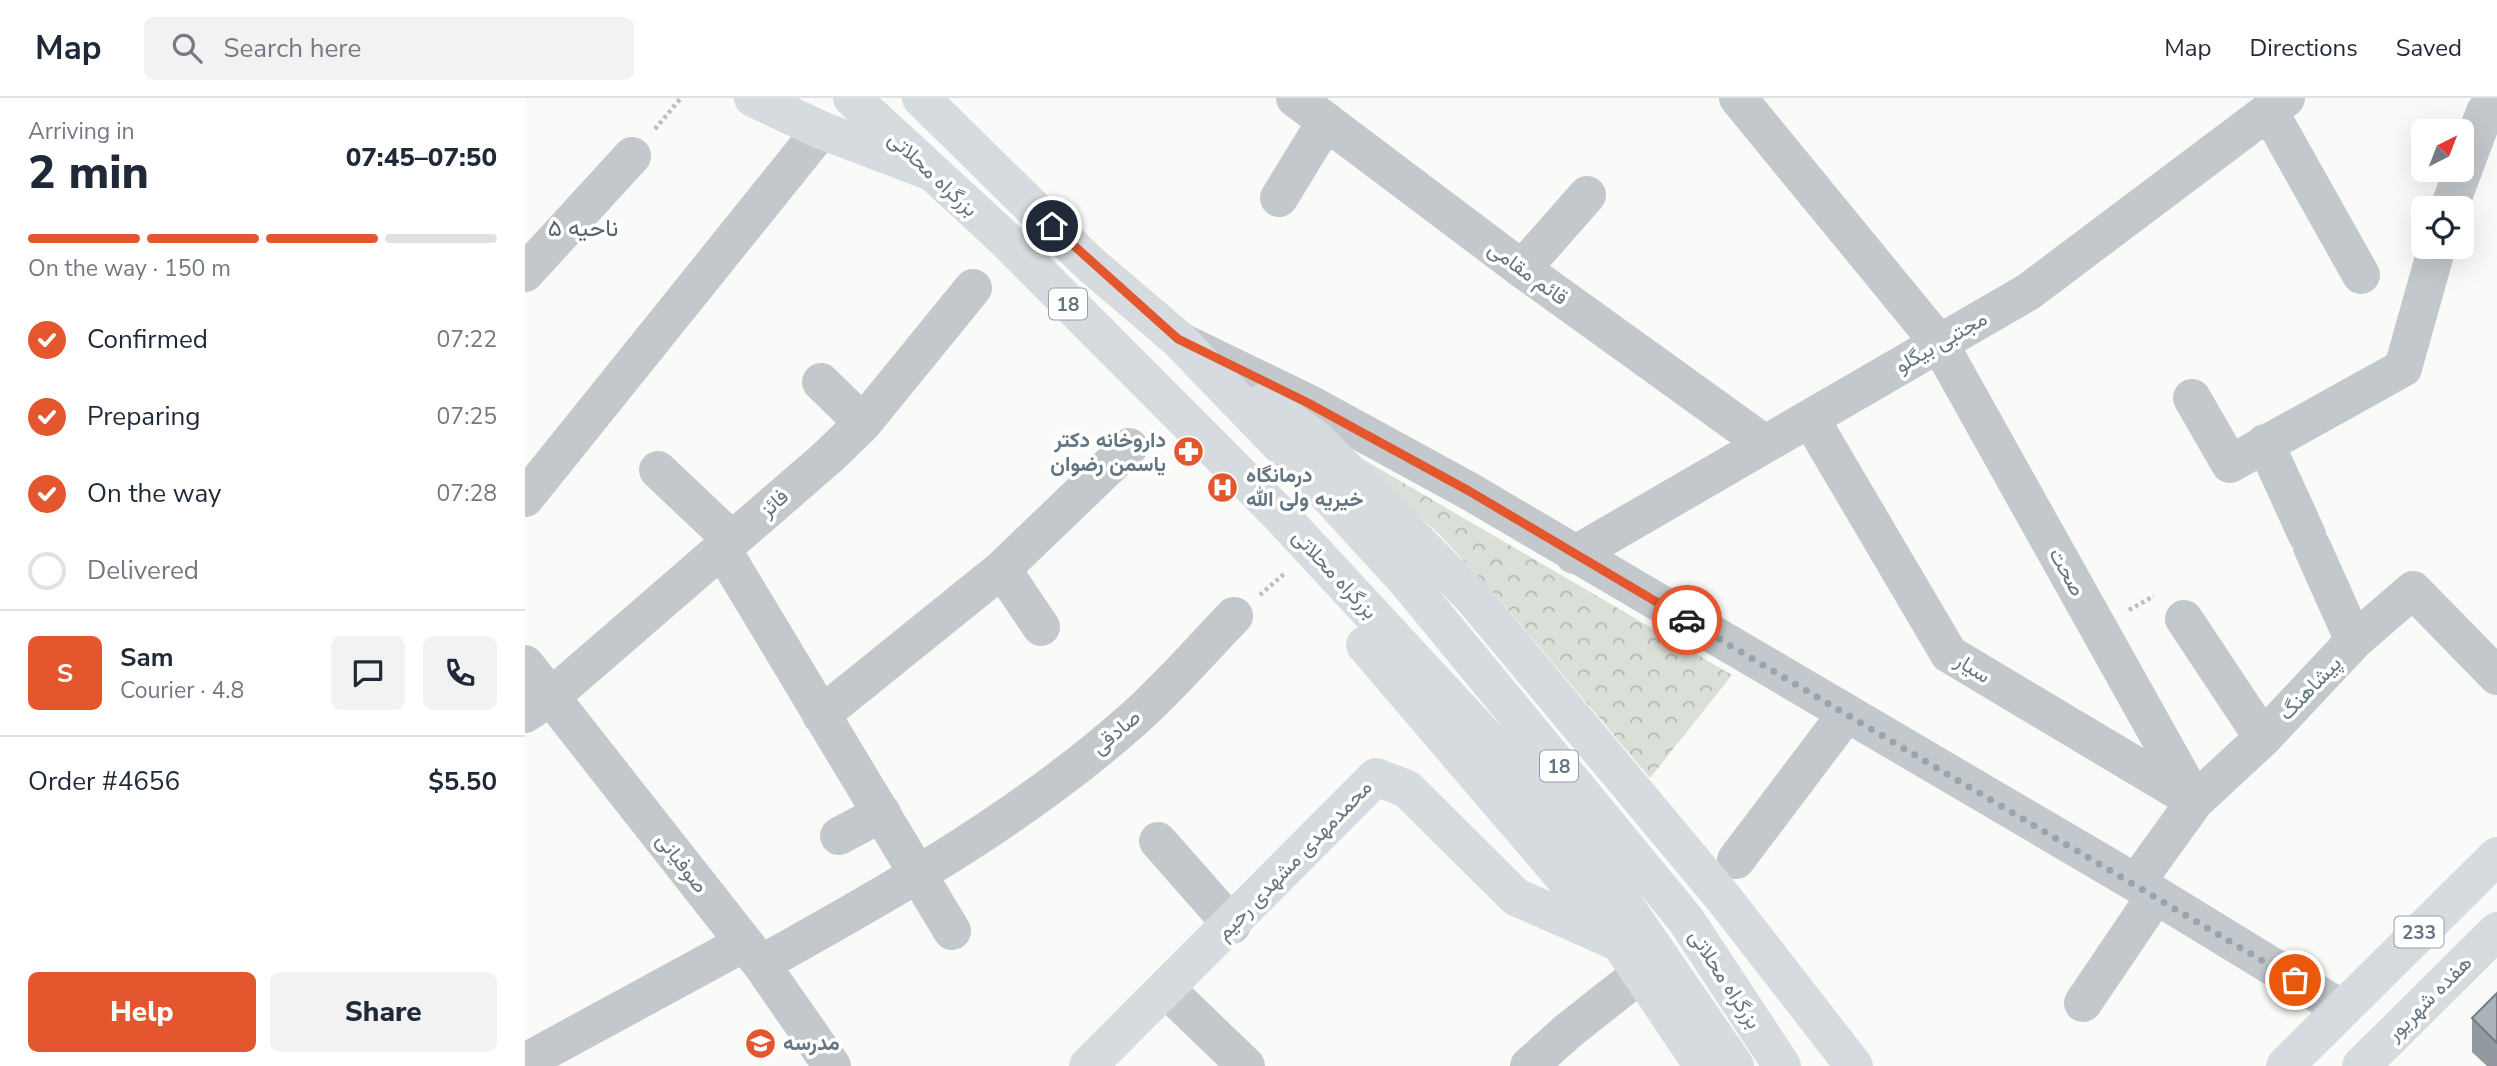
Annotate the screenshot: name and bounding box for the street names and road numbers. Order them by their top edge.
street label: بزرگراه محلاتی [882,125,984,223]
street label: قائم مقامی [1482,234,1574,312]
road number: 18 [1049,288,1087,320]
street label: مجتبی بیگلو [1890,304,1992,380]
street label: فائز [753,483,794,524]
street label: بزرگراه محلاتی [1286,523,1384,625]
street label: صحت [2042,543,2092,601]
street label: سیار [1949,646,1996,690]
street label: پیشاهنگ [2272,650,2348,726]
street label: صادقی [1085,703,1147,761]
road number: 18 [1540,750,1578,782]
street label: محمدمهدی مشهدی رحیم [1210,774,1378,946]
street label: صوفیانی [650,827,714,899]
road number: 233 [2395,916,2443,947]
street label: بزرگراه محلاتی [1682,924,1768,1034]
street label: هفده شهریور [2379,949,2478,1048]

